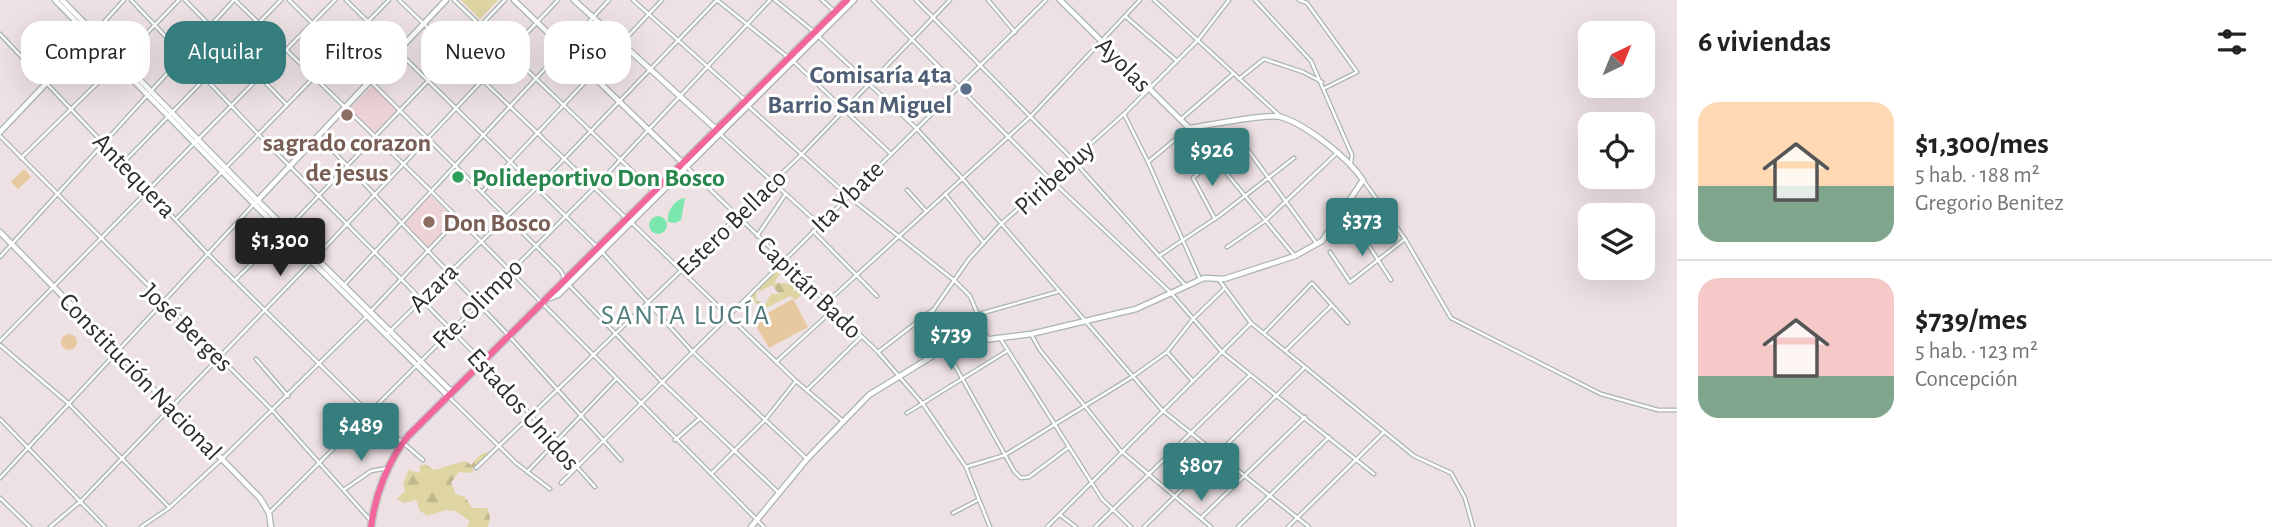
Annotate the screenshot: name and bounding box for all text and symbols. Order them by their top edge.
chip: Comprar [21,21,150,84]
chip: Alquilar [164,21,286,84]
chip: Filtros [300,21,407,84]
chip: Nuevo [421,21,530,84]
chip: Piso [544,21,631,84]
north arrow [1578,21,1656,98]
map controls [1578,21,1655,280]
icon: filters [2213,23,2251,61]
text: 6 viviendas [1698,27,1831,57]
street label: Ayolas [1091,32,1156,97]
place label: Comisaría 4ta Barrio San Miguel [767,62,952,118]
marker: Comisaría 4ta Barrio San Miguel [958,81,974,97]
marker: sagrado corazon de jesus [339,107,355,123]
button: locate [1578,112,1655,189]
street label: Antequera [88,128,181,223]
pin: $926 [1171,128,1253,188]
text: $1,300/mes [1915,129,2049,159]
place label: sagrado corazon de jesus [263,130,431,186]
icon: home [1754,130,1838,214]
street label: Piribebuy [1010,136,1100,220]
text: $926 [1190,139,1234,162]
street label: Ita Ybate [807,156,889,238]
street label: Estero Bellaco [672,164,791,281]
text: 5 hab. · 188 m² [1915,164,2040,187]
place label: Polideportivo Don Bosco [472,165,725,191]
marker: Polideportivo Don Bosco [450,169,466,185]
text: Gregorio Benitez [1915,192,2064,215]
pin: $373 [1321,198,1403,258]
button: layers [1578,203,1655,280]
text: $373 [1342,209,1382,232]
place label: Don Bosco [443,210,551,236]
marker: Don Bosco [421,214,437,230]
pin: $1,300 [223,218,337,278]
text: $1,300 [251,229,309,252]
street label: Capitán Bado [752,231,867,344]
street label: Fte. Olimpo [428,254,528,354]
street label: Azara [404,258,463,317]
street label: José Berges [137,279,238,377]
street label: Constitución Nacional [54,288,226,465]
district label: SANTA LUCÍA [601,299,771,330]
text: $739/mes [1915,305,2027,335]
icon: home [1754,306,1838,390]
pin: $739 [910,312,992,372]
text: $739 [930,323,972,346]
text: 5 hab. · 123 m² [1915,340,2038,363]
street label: Estados Unidos [462,344,584,476]
text: Concepción [1915,368,2018,391]
pin: $489 [320,404,402,463]
text: $489 [339,414,383,437]
pin: $807 [1160,444,1242,503]
text: $807 [1179,454,1223,477]

